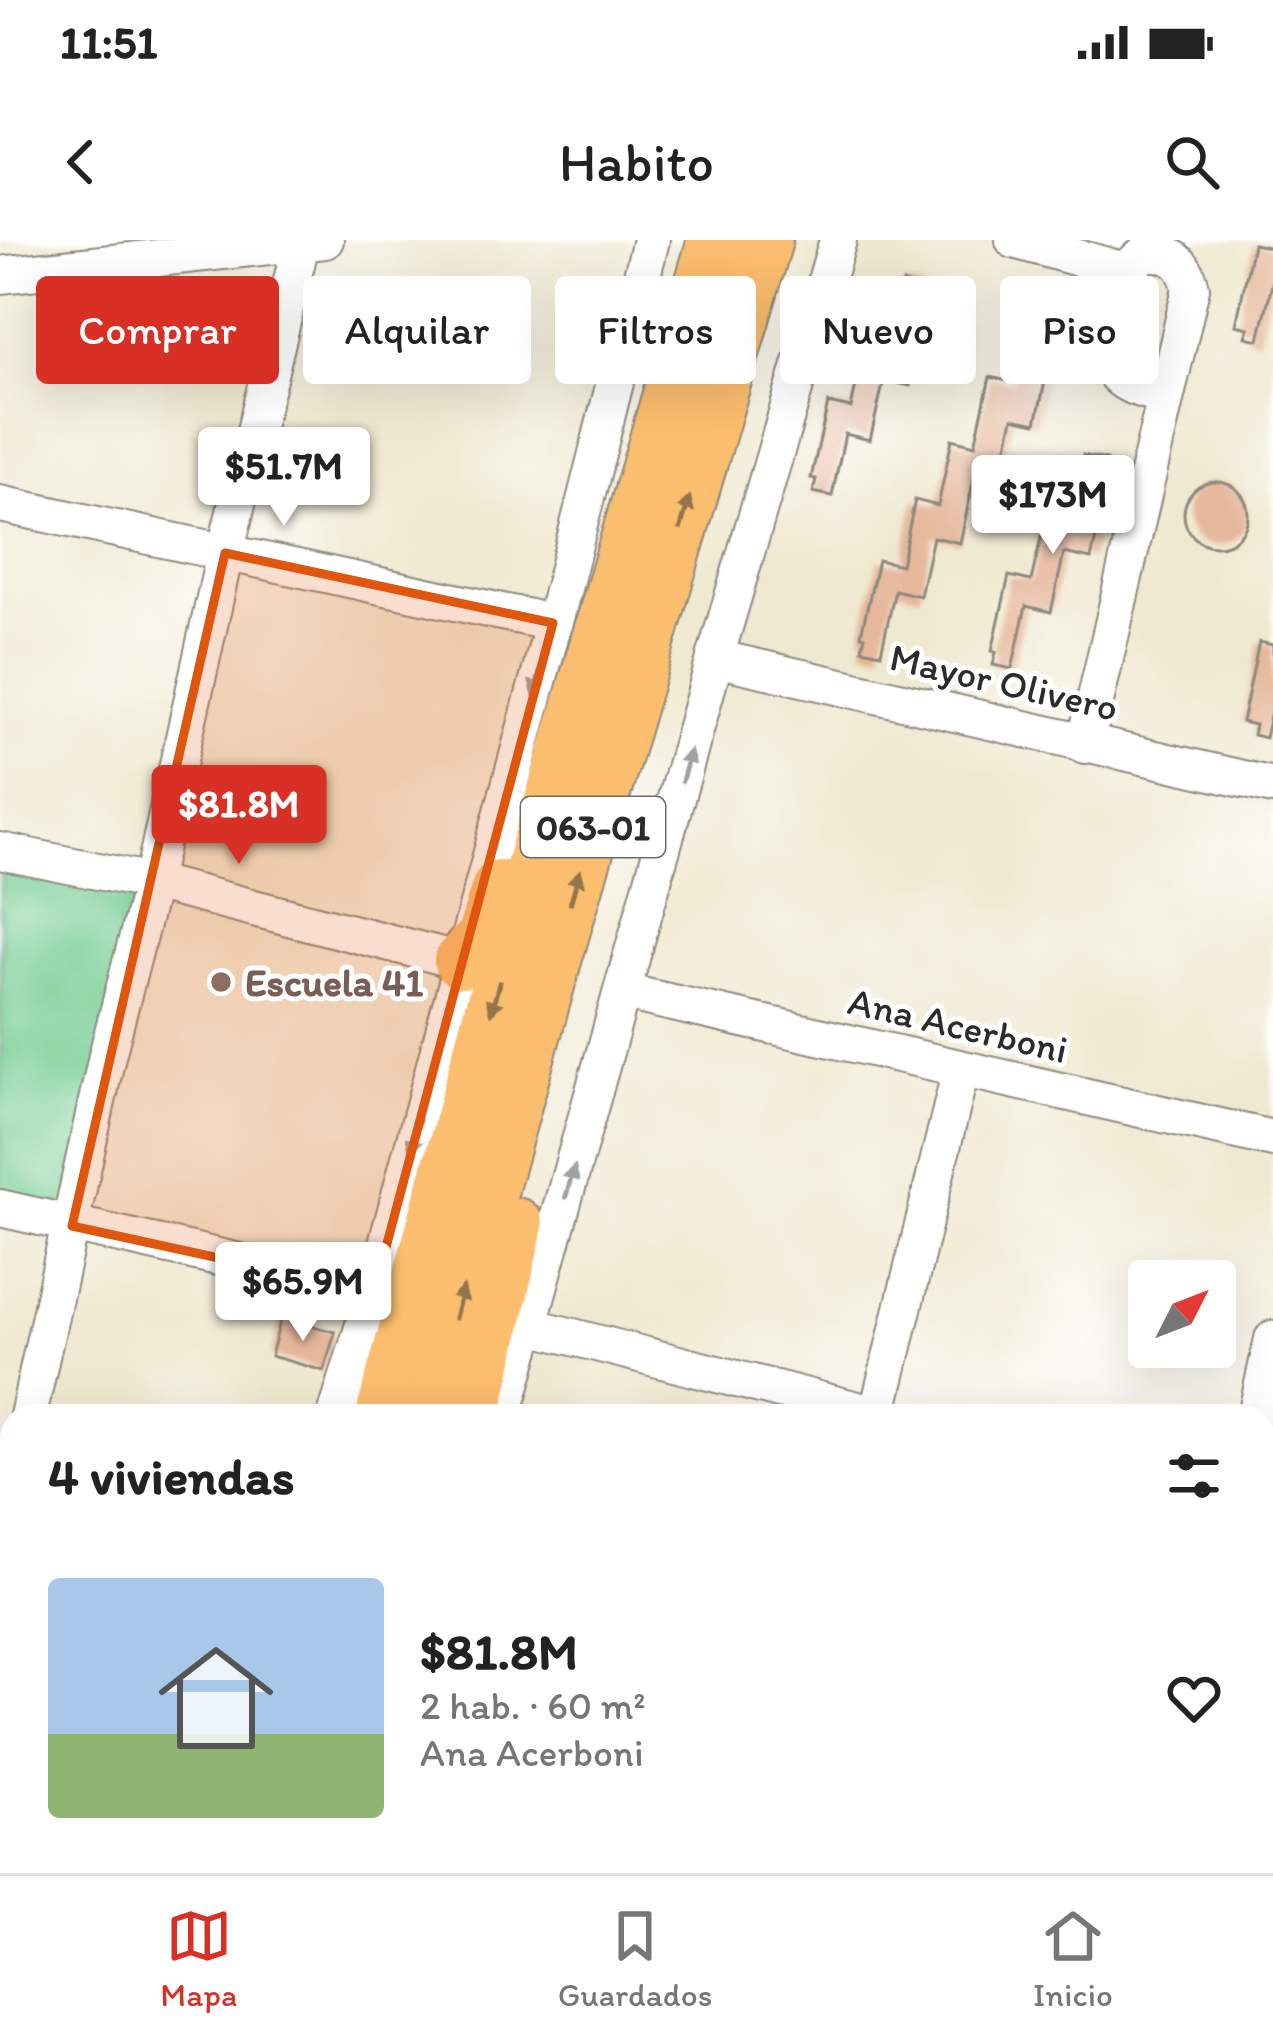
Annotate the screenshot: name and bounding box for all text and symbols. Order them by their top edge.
text: 11:51 [60,15,157,69]
icon: back [48,129,114,195]
icon: search [1159,129,1225,195]
text: Habito [559,130,714,195]
chip: Comprar [36,276,279,384]
chip: Alquilar [303,276,531,384]
chip: Filtros [555,276,756,384]
chip: Nuevo [780,276,976,384]
chip: Piso [1000,276,1159,384]
pin: $51.7M [186,427,382,529]
text: $51.7M [225,442,343,489]
pin: $173M [969,455,1137,557]
text: $173M [998,470,1108,517]
one-way arrow [677,494,695,531]
street label: Mayor Olivero [885,633,1123,731]
one-way arrow [528,661,546,697]
one-way arrow [677,747,696,784]
pin: $81.8M [141,765,337,867]
text: $81.8M [179,780,299,827]
road number: 063-01 [521,797,665,857]
one-way arrow [567,868,585,905]
place label: Escuela 41 [245,959,423,1006]
marker: Escuela 41 [208,969,234,995]
street label: Ana Acerboni [844,977,1072,1073]
one-way arrow [485,980,504,1017]
one-way arrow [404,1118,423,1155]
one-way arrow [562,1164,581,1201]
pin: $65.9M [205,1242,401,1344]
text: $65.9M [242,1257,364,1304]
north arrow [1128,1260,1236,1368]
map controls [1128,1260,1236,1368]
one-way arrow [451,1284,469,1321]
icon: filters [1161,1443,1227,1509]
text: 4 viviendas [48,1446,294,1507]
text: $81.8M [420,1621,578,1682]
icon: home [144,1626,288,1770]
icon: heart [1161,1665,1227,1731]
text: 2 hab. · 60 m² [420,1682,646,1729]
text: Ana Acerboni [420,1729,644,1776]
tab: Mapa [160,1903,237,2014]
tab: Guardados [558,1903,712,2014]
tab: Inicio [1033,1903,1113,2014]

